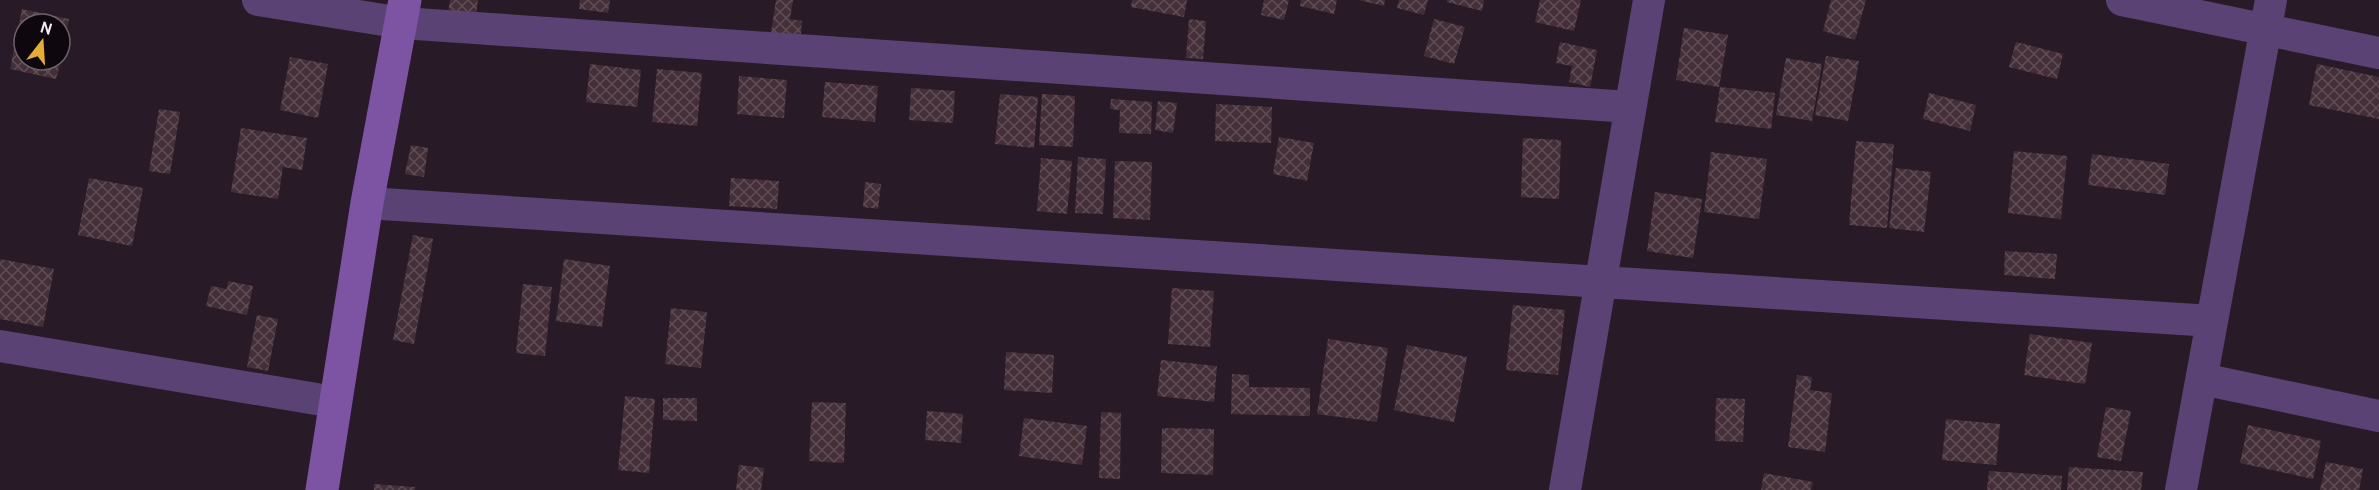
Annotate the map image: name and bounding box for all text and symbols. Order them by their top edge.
north arrow [12,12,72,72]
text: N [38,17,54,39]

